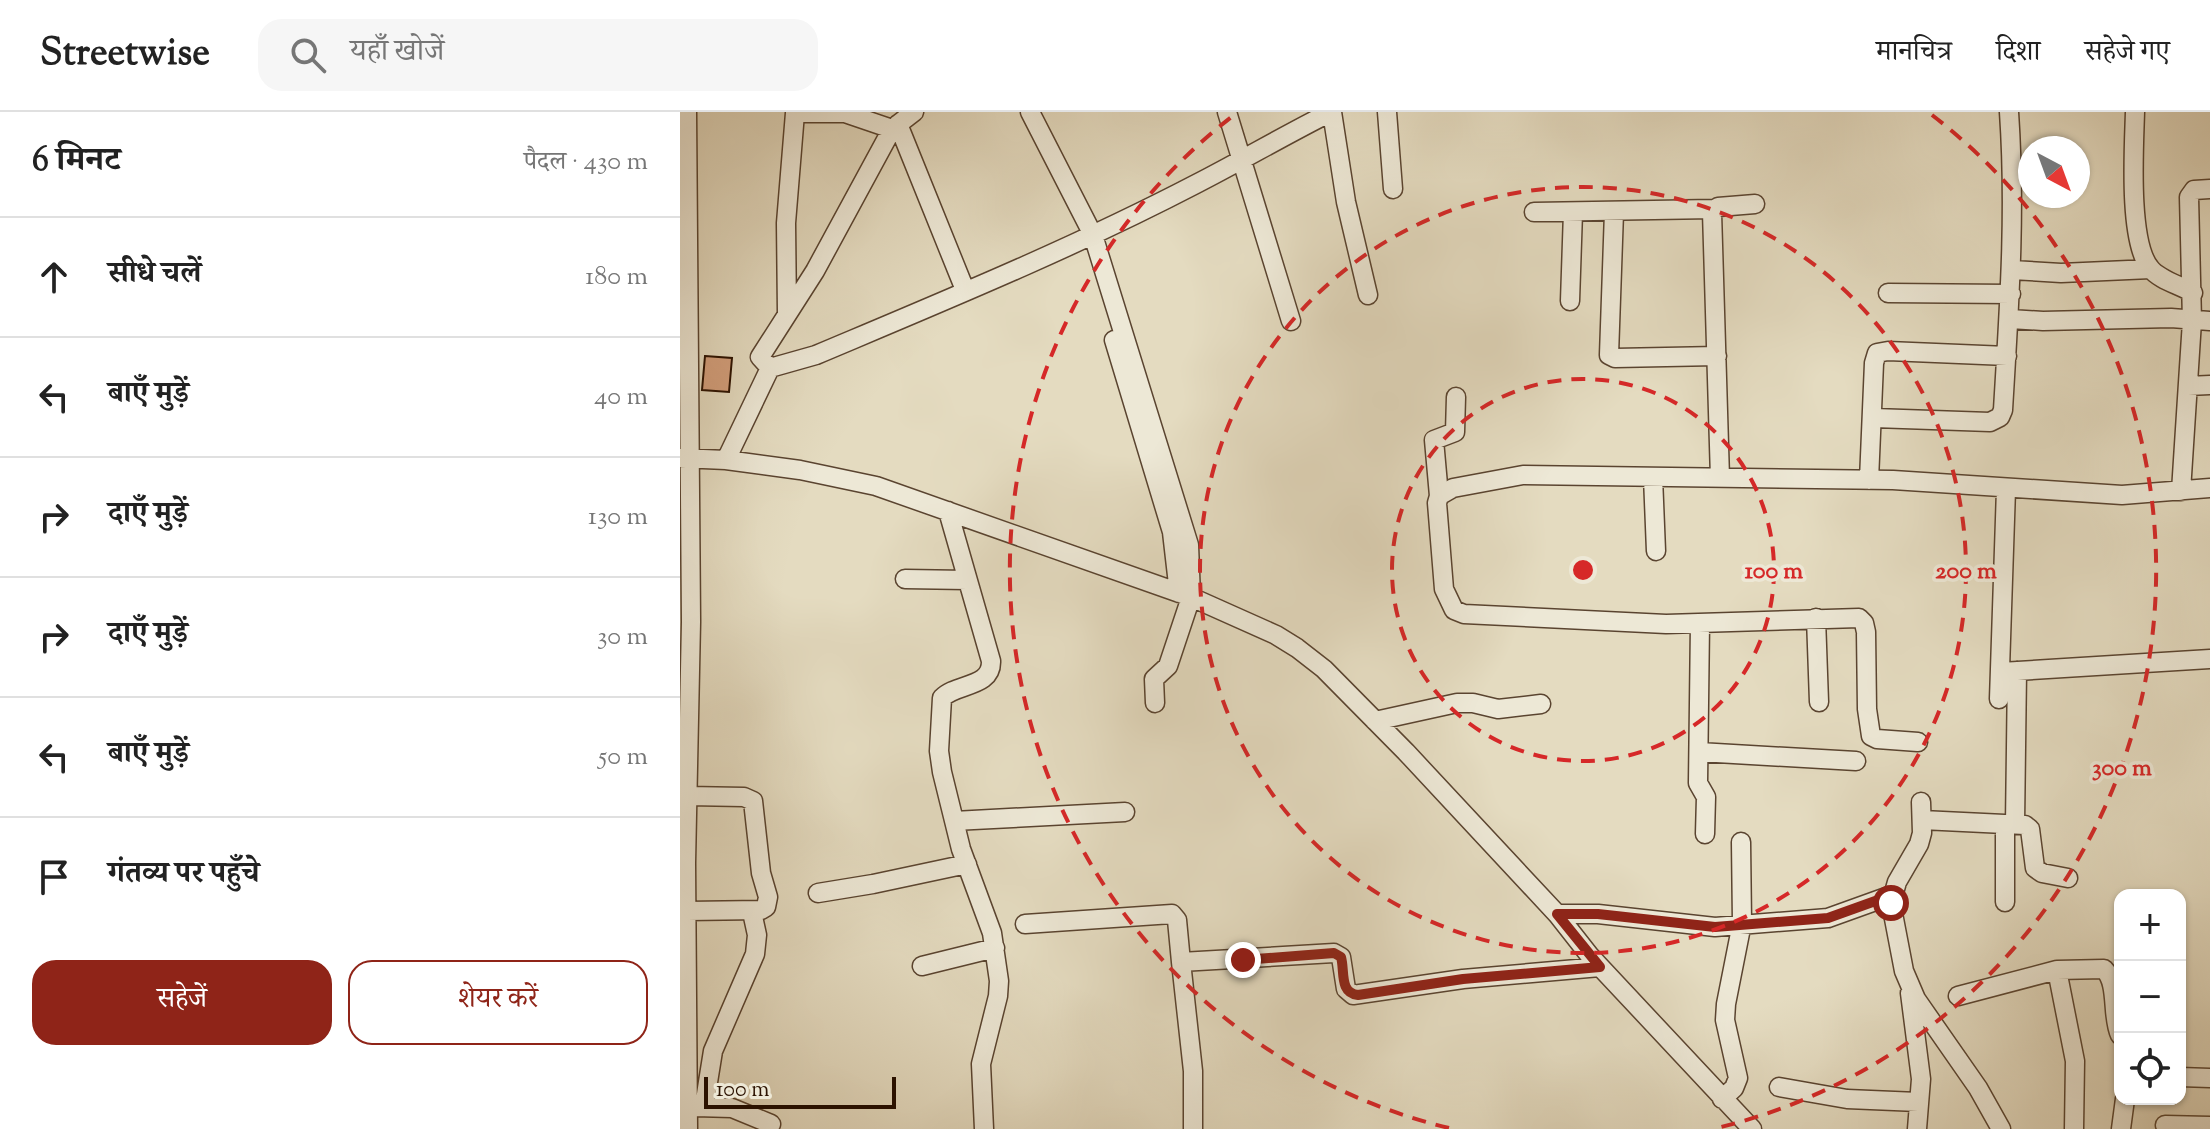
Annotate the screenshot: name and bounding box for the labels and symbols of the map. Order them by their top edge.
north arrow [2018,136,2090,208]
text: 100 m [1745,555,1803,589]
text: 200 m [1935,555,1997,589]
centre of rings [1569,556,1597,584]
text: 300 m [2092,752,2152,786]
route start [1873,885,1909,921]
route end [1225,942,1261,978]
scale bar [704,1073,896,1109]

